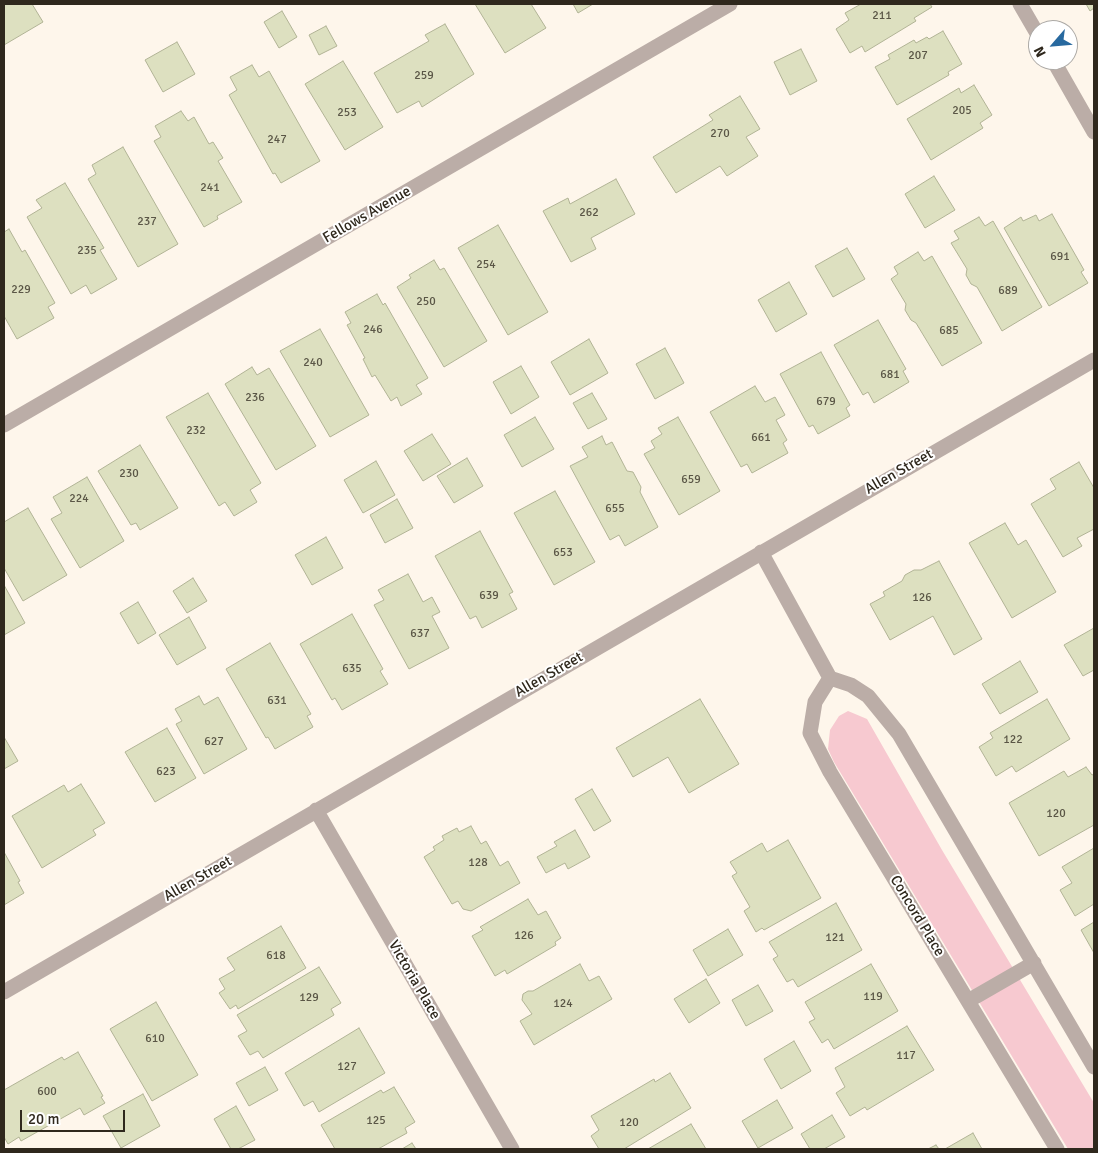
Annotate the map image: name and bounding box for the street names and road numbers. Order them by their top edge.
street label: Fellows Avenue [320,183,414,247]
street label: Allen Street [862,445,936,499]
street label: Allen Street [512,648,586,702]
street label: Allen Street [161,852,235,906]
street label: Concord Place [886,872,948,960]
street label: Victoria Place [384,937,444,1023]

